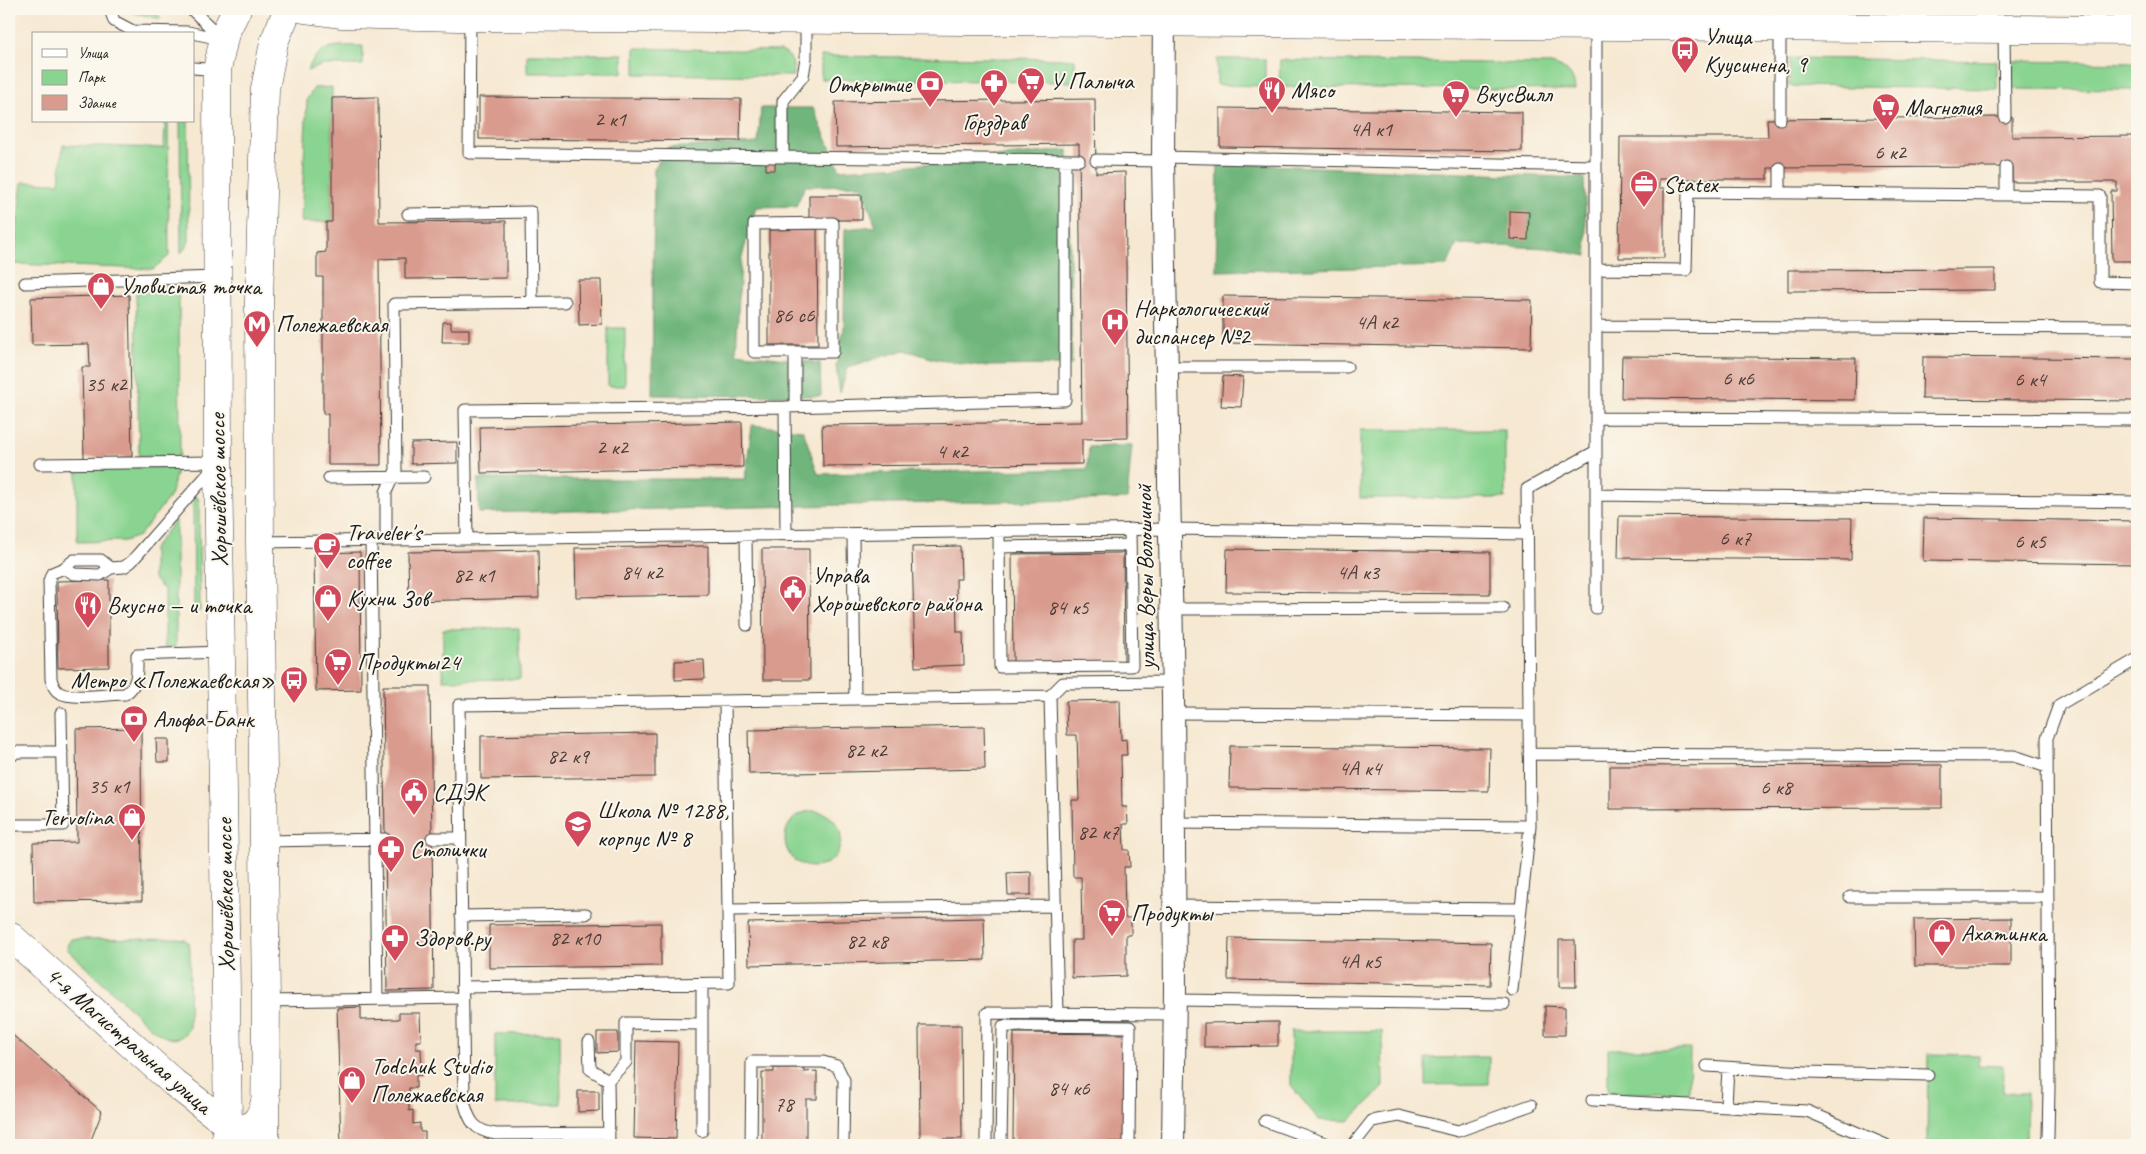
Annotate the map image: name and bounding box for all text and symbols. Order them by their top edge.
place label: Улица Куусинена, 9 [1704,21,1809,79]
legend [32,32,195,122]
bus stop icon: Улица Куусинена, 9 [1670,35,1700,74]
text: Улица [78,44,109,63]
supermarket icon: У Палыча [1016,66,1046,105]
place label: У Палыча [1050,66,1135,96]
text: Парк [78,68,106,87]
pharmacy icon: Горздрав [979,68,1009,107]
place label: Открытие [827,69,913,99]
bank icon: Открытие [915,69,945,108]
restaurant icon: Мясо [1257,75,1287,114]
place label: Мясо [1291,75,1337,105]
supermarket icon: ВкусВилл [1441,79,1471,118]
place label: ВкусВилл [1475,79,1553,109]
supermarket icon: Магнолия [1871,92,1901,131]
place label: Магнолия [1905,92,1983,122]
text: Здание [78,94,117,113]
house number: 2 к1 [594,106,627,132]
place label: Горздрав [963,107,1029,137]
house number: 4А к1 [1350,116,1394,142]
house number: 6 к2 [1874,139,1907,165]
office icon: Statex [1629,169,1659,208]
place label: Statex [1663,169,1719,199]
shop icon: Уловистая точка [86,271,116,310]
place label: Уловистая точка [120,271,263,301]
place label: Наркологический диспансер №2 [1134,293,1271,351]
house number: 86 с6 [774,302,815,328]
hospital icon: Наркологический диспансер №2 [1100,307,1130,346]
metro station icon: Полежаевская [242,309,272,348]
place label: Полежаевская [276,309,389,339]
house number: 4А к2 [1356,309,1400,335]
house number: 6 к6 [1722,365,1754,391]
house number: 6 к4 [2014,366,2048,392]
house number: 35 к2 [85,371,128,397]
street label: Хорошёвское шоссе [202,411,234,567]
house number: 2 к2 [596,434,629,460]
house number: 4 к2 [936,438,969,464]
street label: улица Веры Волошиной [1128,482,1162,672]
place label: Traveler's coffee [346,517,424,575]
house number: 6 к7 [1719,525,1752,551]
house number: 6 к5 [2014,528,2047,554]
cafe icon: Traveler's coffee [312,531,342,570]
house number: 84 к2 [621,559,664,585]
house number: 4А к3 [1337,559,1381,585]
place label: Управа Хорошевского района [812,560,983,618]
house number: 82 к1 [453,562,496,588]
public building icon: Управа Хорошевского района [778,574,808,613]
shop icon: Кухни Зов [313,583,343,622]
place label: Кухни Зов [347,583,433,613]
restaurant icon: Вкусно — и точка [73,590,103,629]
place label: Вкусно — и точка [107,590,253,620]
house number: 84 к5 [1047,594,1090,620]
supermarket icon: Продукты24 [323,647,353,686]
place label: Продукты24 [357,647,462,677]
place label: Метро «Полежаевская» [71,665,275,695]
bus stop icon: Метро «Полежаевская» [279,665,309,704]
bank icon: Альфа-Банк [119,704,149,743]
place label: Альфа-Банк [153,704,256,734]
house number: 82 к2 [845,737,888,763]
house number: 82 к9 [547,743,590,769]
house number: 4А к4 [1339,755,1384,781]
house number: 35 к1 [88,773,131,799]
house number: 6 к8 [1760,774,1794,800]
public building icon: СДЭК [399,777,429,816]
place label: СДЭК [433,777,491,807]
place label: Школа № 1288, корпус № 8 [597,795,729,853]
place label: Tervolina [41,802,115,832]
shop icon: Tervolina [117,802,147,841]
school or university icon: Школа № 1288, корпус № 8 [563,809,593,848]
street label: Хорошёвское шоссе [209,816,241,972]
house number: 82 к7 [1077,819,1120,845]
pharmacy icon: Столички [376,834,406,873]
place label: Столички [410,834,488,864]
supermarket icon: Продукты [1097,898,1127,937]
place label: Продукты [1131,898,1215,928]
shop icon: Ахатинка [1927,918,1957,957]
place label: Ахатинка [1961,918,2048,948]
pharmacy icon: Здоров.ру [380,923,410,962]
place label: Здоров.ру [414,923,492,953]
house number: 82 к10 [550,925,602,951]
house number: 82 к8 [846,928,890,954]
house number: 4А к5 [1339,948,1383,974]
street label: 4-я Магистральная улица [40,960,220,1122]
place label: Todchuk Studio Полежаевская [371,1051,494,1109]
shop icon: Todchuk Studio Полежаевская [337,1065,367,1104]
house number: 84 к6 [1048,1075,1090,1101]
house number: 78 [775,1091,796,1117]

